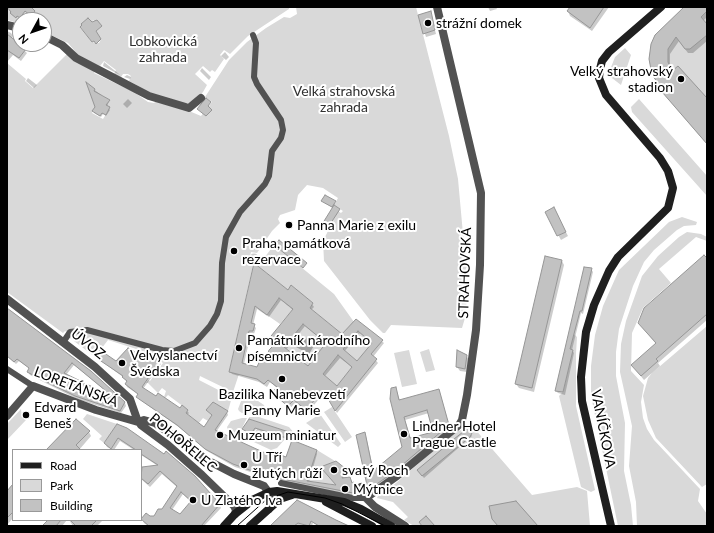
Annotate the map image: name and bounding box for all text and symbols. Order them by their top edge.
north arrow [12,12,52,52]
place label: strážní domek [436,15,522,31]
marker: strážní domek [423,18,433,28]
text: N [15,32,31,47]
park label: Lobkovická zahrada [129,33,197,66]
place label: Velký strahovský stadion [570,63,673,96]
marker: Velký strahovský stadion [676,74,686,84]
park label: Velká strahovská zahrada [293,83,395,116]
place label: Panna Marie z exilu [297,217,416,233]
marker: Panna Marie z exilu [284,220,294,230]
street label: STRAHOVSKÁ [455,227,475,319]
place label: Praha, památková rezervace [242,235,350,268]
marker: Praha, památková rezervace [229,246,239,256]
street label: ÚVOZ [68,325,108,363]
place label: Památník národního písemnictví [247,332,370,364]
marker: Památník národního písemnictví [234,343,244,353]
place label: Velvyslanectví Švédska [130,347,217,380]
marker: Velvyslanectví Švédska [117,358,127,368]
street label: LORETÁNSKÁ [32,363,120,411]
marker: Bazilika Nanebevzetí Panny Marie [277,374,287,384]
place label: Bazilika Nanebevzetí Panny Marie [219,386,345,418]
street label: VANÍČKOVA [587,388,619,470]
place label: Edvard Beneš [34,399,76,432]
marker: Edvard Beneš [21,410,31,420]
street label: POHOŘELEC [146,410,220,476]
place label: Lindner Hotel Prague Castle [412,418,496,450]
place label: Muzeum miniatur [228,427,336,443]
marker: Lindner Hotel Prague Castle [399,429,409,439]
marker: Muzeum miniatur [215,430,225,440]
legend [12,449,142,521]
place label: U Tří žlutých růží [252,449,322,482]
text: Road [50,458,77,473]
marker: U Tří žlutých růží [239,460,249,470]
place label: svatý Roch [342,462,408,478]
marker: svatý Roch [329,465,339,475]
text: Park [50,478,73,493]
place label: Mýtnice [353,481,403,497]
marker: Mýtnice [340,484,350,494]
place label: U Zlatého lva [201,492,282,508]
marker: U Zlatého lva [188,495,198,505]
text: Building [50,498,93,513]

